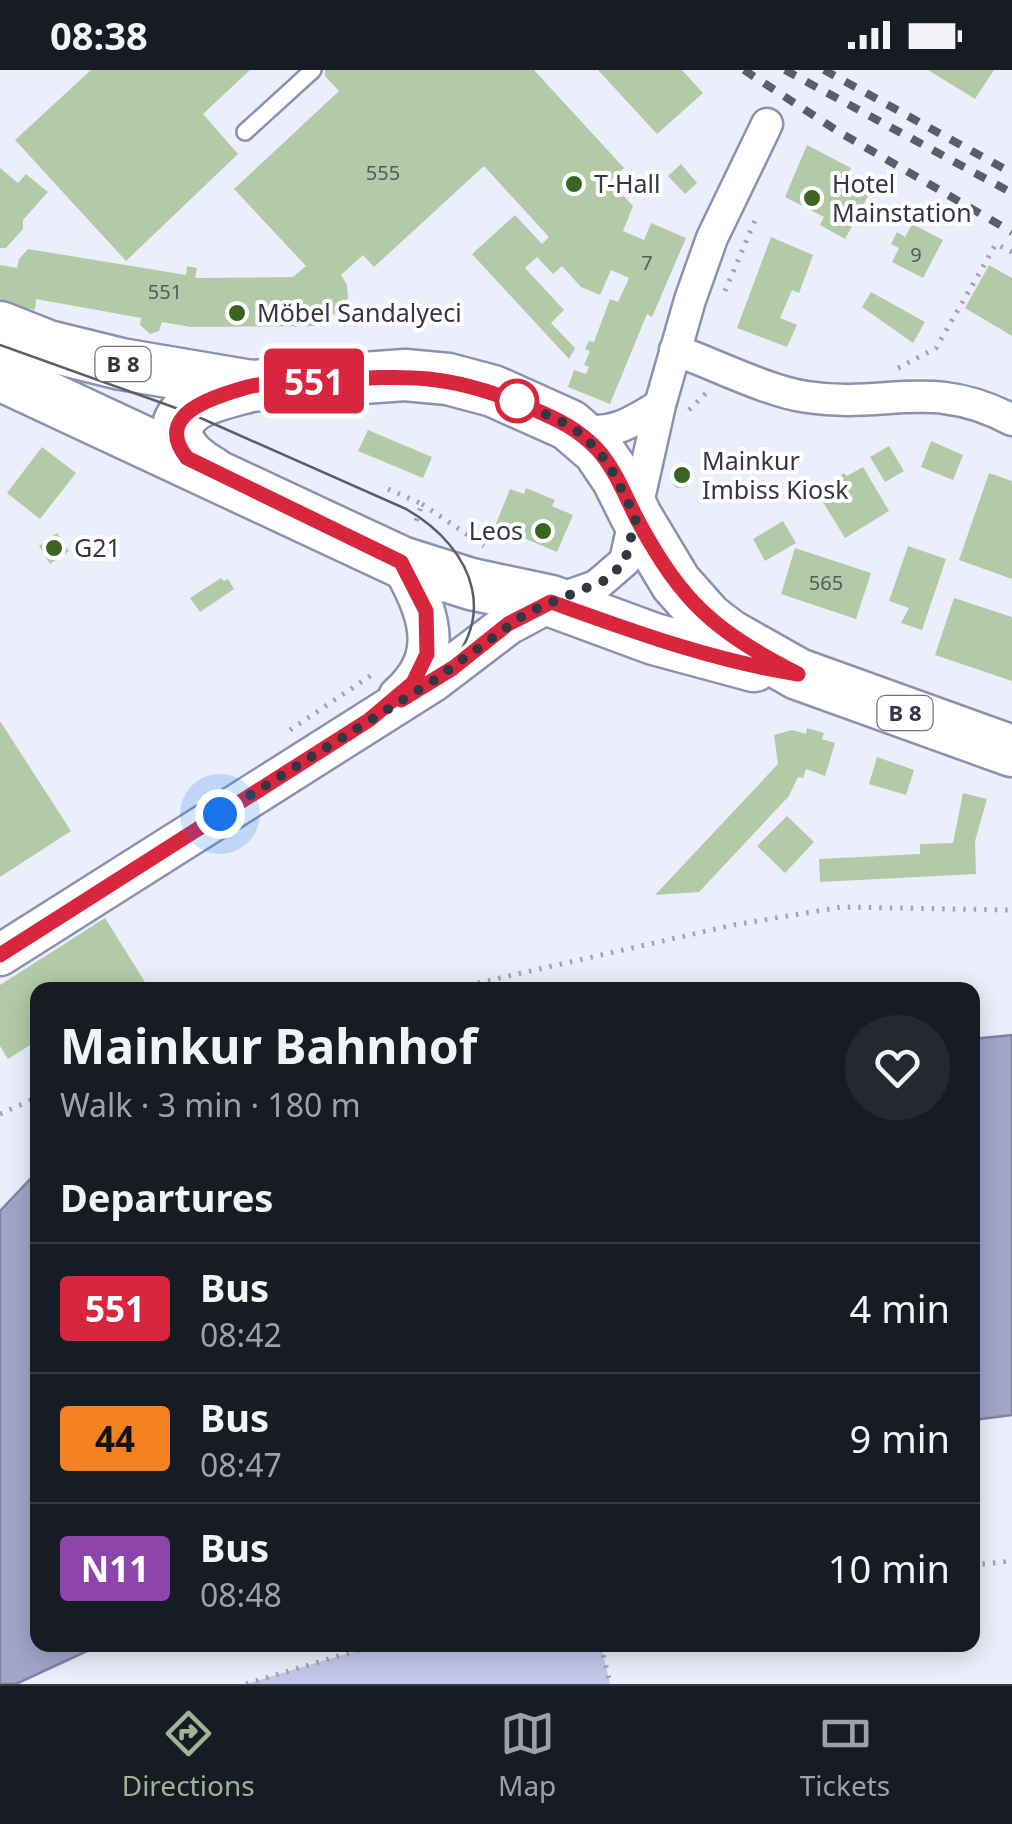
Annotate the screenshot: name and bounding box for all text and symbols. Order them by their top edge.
text: 08:38 [50,9,148,61]
house number: 555 [366,159,400,186]
place label: T-Hall [594,166,660,200]
place label: Hotel Mainstation [832,166,972,229]
marker: T-Hall [563,173,585,195]
marker: Hotel Mainstation [801,187,823,209]
house number: 9 [910,241,922,268]
house number: 7 [641,249,653,276]
house number: 551 [148,278,182,305]
place label: Möbel Sandalyeci [257,295,462,329]
marker: Möbel Sandalyeci [226,302,248,324]
road number: B 8 [96,347,150,381]
line badge: 551 [256,348,372,414]
text: 551 [284,358,344,405]
unlabelled marker [496,380,538,422]
place label: Mainkur Imbiss Kiosk [702,443,849,506]
marker: Mainkur Imbiss Kiosk [671,464,693,486]
place label: Leos [469,513,523,547]
marker: Leos [532,520,554,542]
place label: G21 [74,530,121,564]
marker: G21 [43,537,65,559]
house number: 565 [809,569,843,596]
road number: B 8 [878,696,932,730]
your location [195,789,245,839]
text: Mainkur Bahnhof [60,1013,477,1078]
button: heart [845,1015,950,1120]
text: Walk · 3 min · 180 m [60,1083,361,1126]
text: Departures [60,1171,273,1223]
text: Bus [200,1261,269,1313]
text: 4 min [850,1282,950,1334]
text: 551 [85,1285,145,1332]
text: 08:42 [200,1313,282,1356]
text: Bus [200,1391,269,1443]
text: 9 min [850,1412,950,1464]
text: 44 [95,1415,135,1462]
text: 08:47 [200,1443,282,1486]
text: Bus [200,1521,269,1573]
text: 10 min [828,1542,950,1594]
text: N11 [81,1545,149,1592]
text: 08:48 [200,1573,282,1616]
tab: Directions [122,1706,255,1804]
tab: Map [498,1706,556,1804]
tab: Tickets [800,1706,890,1804]

